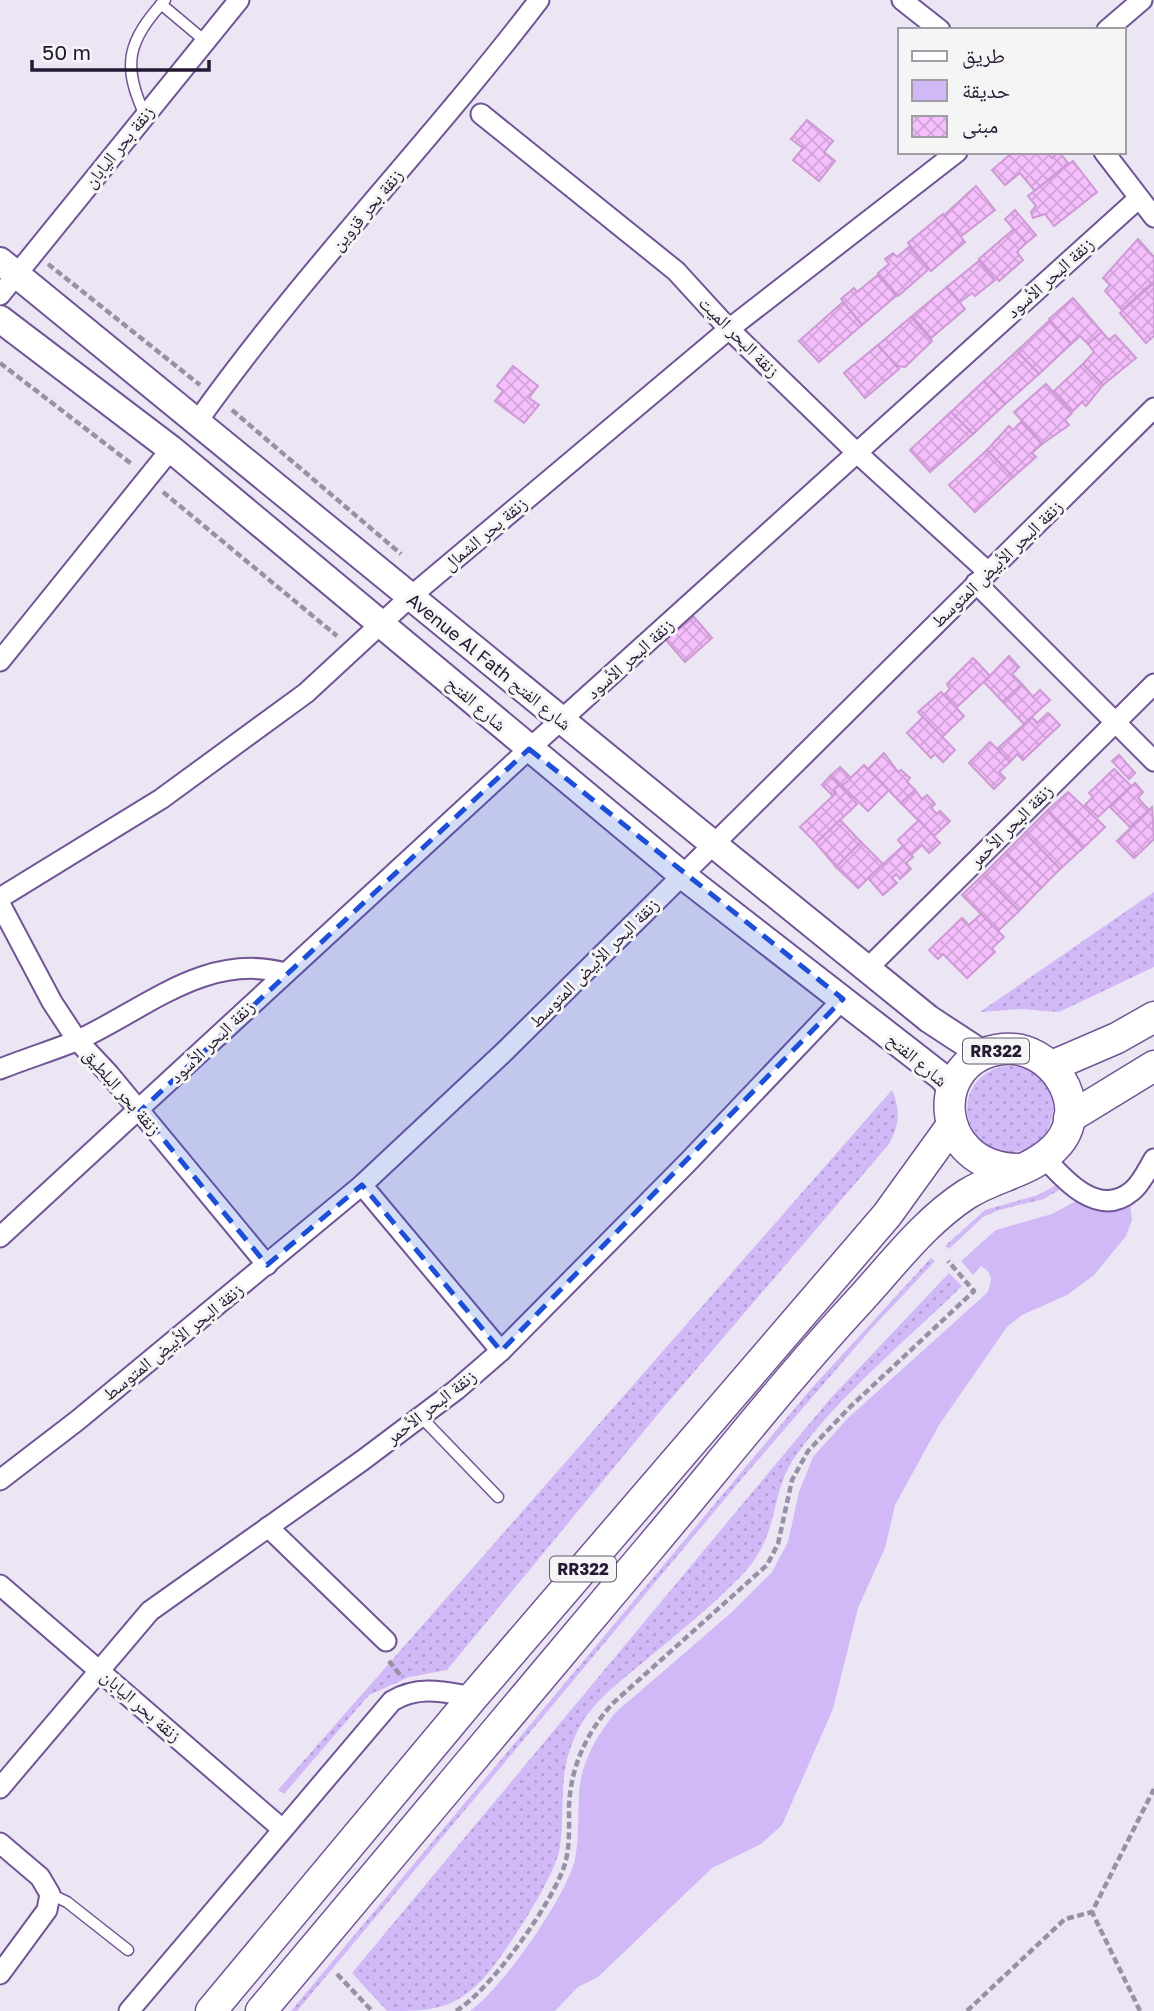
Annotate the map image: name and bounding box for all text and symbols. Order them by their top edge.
scale bar [32,28,208,72]
legend [898,28,1126,154]
text: 50 m [42,39,91,65]
text: طريق [962,42,1005,69]
text: حديقة [962,77,1010,103]
street label: زنقة بحر اليابان [78,101,159,193]
text: مبنى [962,112,998,139]
street label: زنقة بحر قزوين [326,164,408,255]
street label: زنقة البحر الأسود [1001,232,1098,323]
street label: زنقة البحر الميت [694,291,785,382]
street label: زنقة بحر الشمال [438,492,532,576]
street label: زنقة البحر الأبيض المتوسط [926,495,1067,632]
street label: Avenue Al Fath شارع الفتح [402,589,576,735]
street label: زنقة البحر الأسود [581,613,678,704]
street label: شارع الفتح [442,672,510,736]
street label: زنقة البحر الأحمر [963,779,1057,872]
street label: زنقة البحر الأبيض المتوسط [524,893,663,1032]
street label: زنقة البحر الأسود [164,995,259,1088]
street label: شارع الفتح [882,1028,952,1092]
road number: RR322 [963,1038,1029,1064]
street label: زنقة بحر البلطيق [78,1044,166,1140]
street label: زنقة البحر الأبيض المتوسط [98,1278,248,1405]
street label: زنقة البحر الأحمر [380,1364,480,1449]
road number: RR322 [550,1556,616,1582]
street label: زنقة بحر اليابان [96,1664,186,1747]

